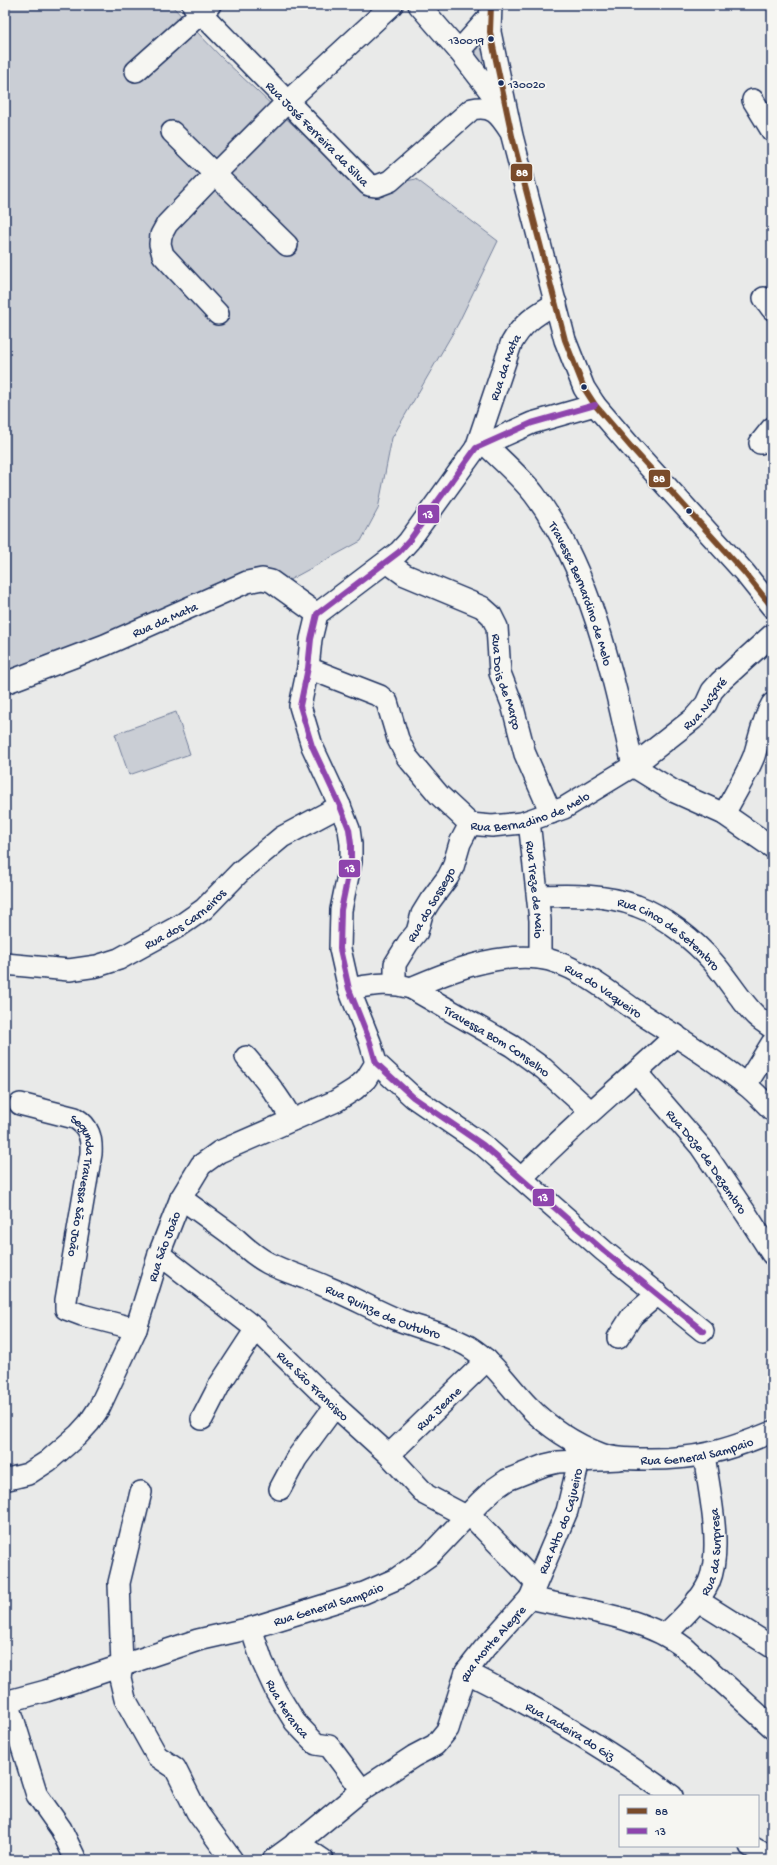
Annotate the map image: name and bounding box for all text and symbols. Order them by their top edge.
marker: 130019 [486,34,496,44]
place label: 130019 [447,35,484,49]
marker: 130020 [496,78,506,88]
street label: Rua José Ferreira da Silva [262,79,372,191]
place label: 130020 [507,79,546,93]
line badge: 88 [510,163,533,182]
text: 88 [516,168,528,180]
street label: Rua da Mata [488,331,526,403]
unlabelled marker [579,382,589,392]
line badge: 88 [648,469,671,488]
text: 88 [653,474,665,486]
line badge: 13 [417,504,440,524]
unlabelled marker [684,506,694,516]
text: 13 [422,510,433,522]
street label: Travessa Bernardino de Melo [544,519,614,668]
street label: Rua da Mata [130,600,201,642]
street label: Rua Dois de Março [487,633,523,732]
street label: Rua Nazaré [681,675,731,734]
street label: Rua Bernadino de Melo [470,789,593,836]
street label: Rua Treze de Maio [521,840,545,939]
line badge: 13 [338,859,361,878]
text: 13 [344,864,355,876]
street label: Rua do Sossego [405,865,460,945]
street label: Rua dos Carneiros [142,885,231,954]
street label: Rua Cinco de Setembro [616,895,722,975]
street label: Rua do Vaqueiro [562,961,644,1023]
street label: Travessa Bom Conselho [440,1003,553,1081]
street label: Rua Doze de Dezembro [662,1107,749,1218]
street label: Segunda Travessa São João [63,1112,96,1258]
line badge: 13 [532,1188,555,1207]
text: 13 [537,1193,548,1205]
street label: Rua São João [146,1209,185,1284]
street label: Rua Quinze de Outubro [323,1282,443,1344]
street label: Rua São Francisco [273,1349,351,1425]
street label: Rua Jeane [414,1384,465,1435]
street label: Rua General Sampaio [640,1435,756,1469]
street label: Rua Alto do Cajueiro [536,1467,587,1577]
street label: Rua da Surpresa [698,1507,725,1599]
street label: Rua General Sampaio [272,1580,386,1631]
street label: Rua Monte Alegre [458,1603,530,1684]
street label: Rua Heranca [262,1678,312,1743]
street label: Rua Ladeira do Giz [522,1700,618,1766]
legend [619,1795,759,1847]
text: 88 [655,1806,669,1820]
text: 13 [654,1826,666,1840]

